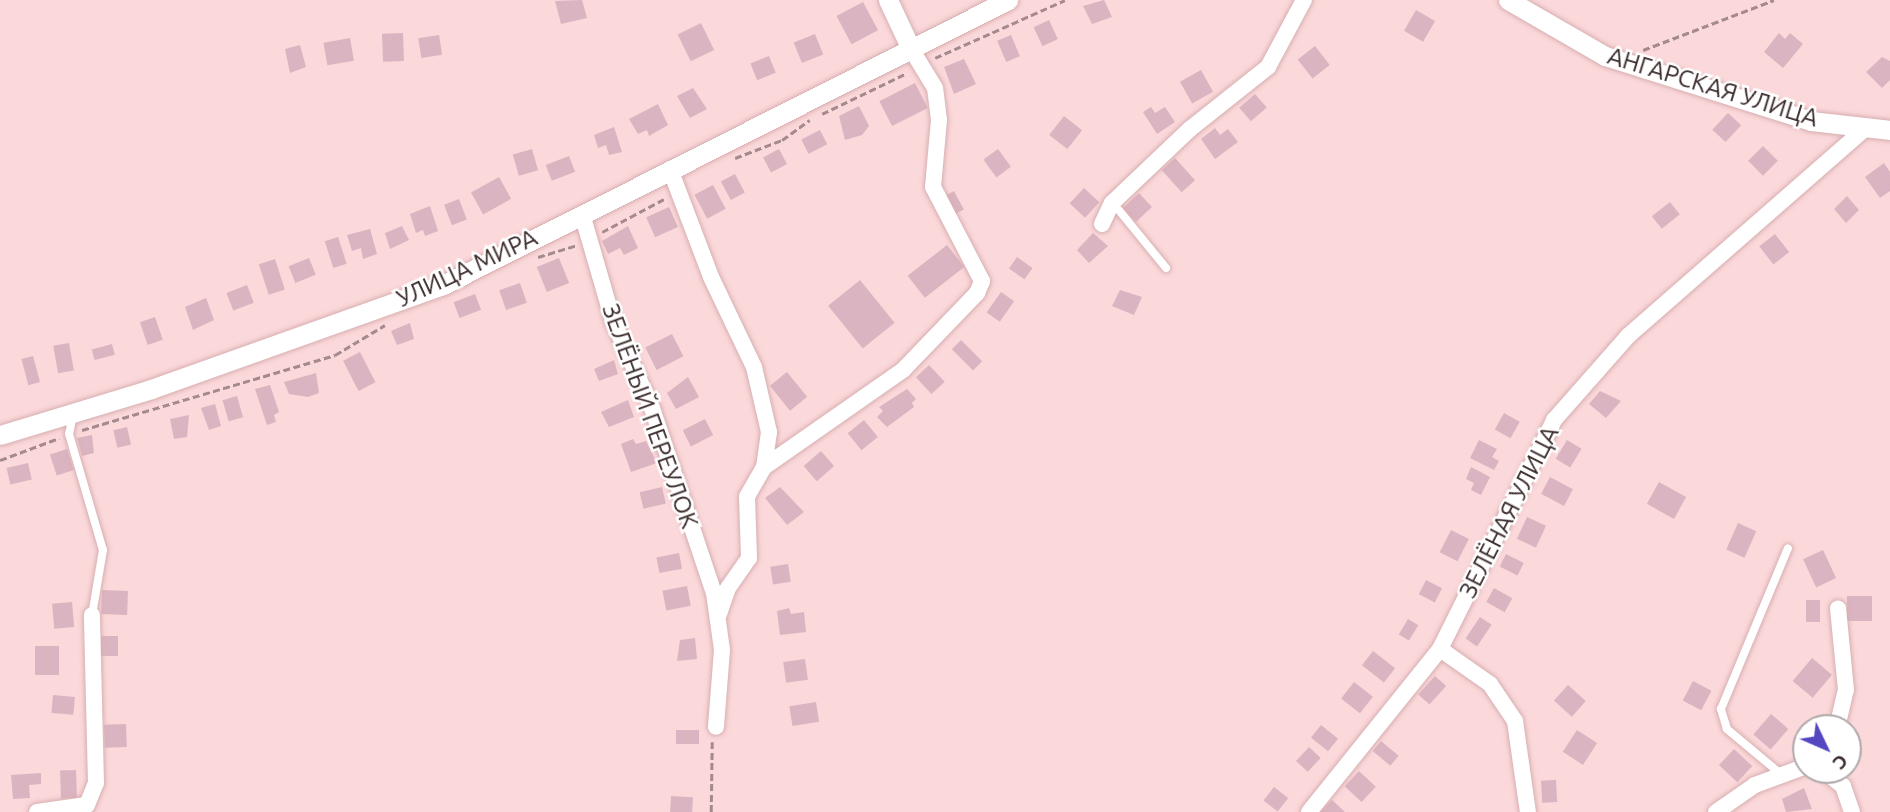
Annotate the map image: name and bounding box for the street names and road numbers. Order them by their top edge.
street label: АНГАРСКАЯ УЛИЦА [1604,41,1822,133]
street label: УЛИЦА МИРА [392,223,542,313]
street label: ЗЕЛЁНЫЙ ПЕРЕУЛОК [596,300,704,532]
street label: ЗЕЛЁНАЯ УЛИЦА [1453,421,1565,603]

